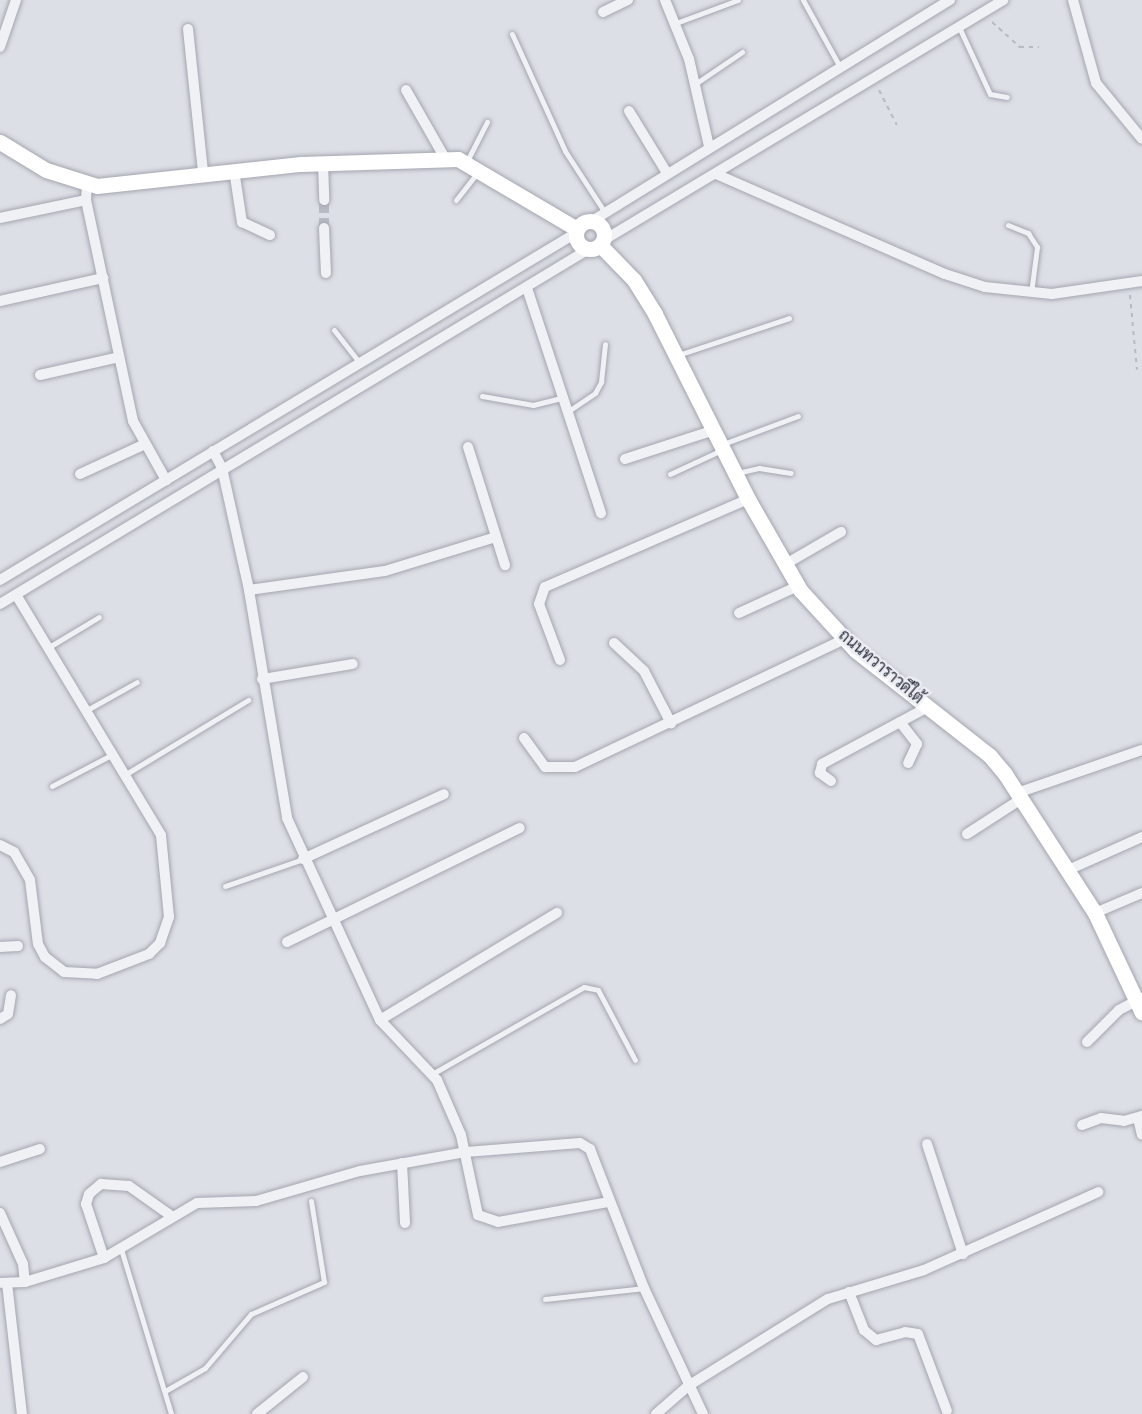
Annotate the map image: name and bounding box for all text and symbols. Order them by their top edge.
street label: ถนนทวาราวดีใต้ [835,626,927,708]

